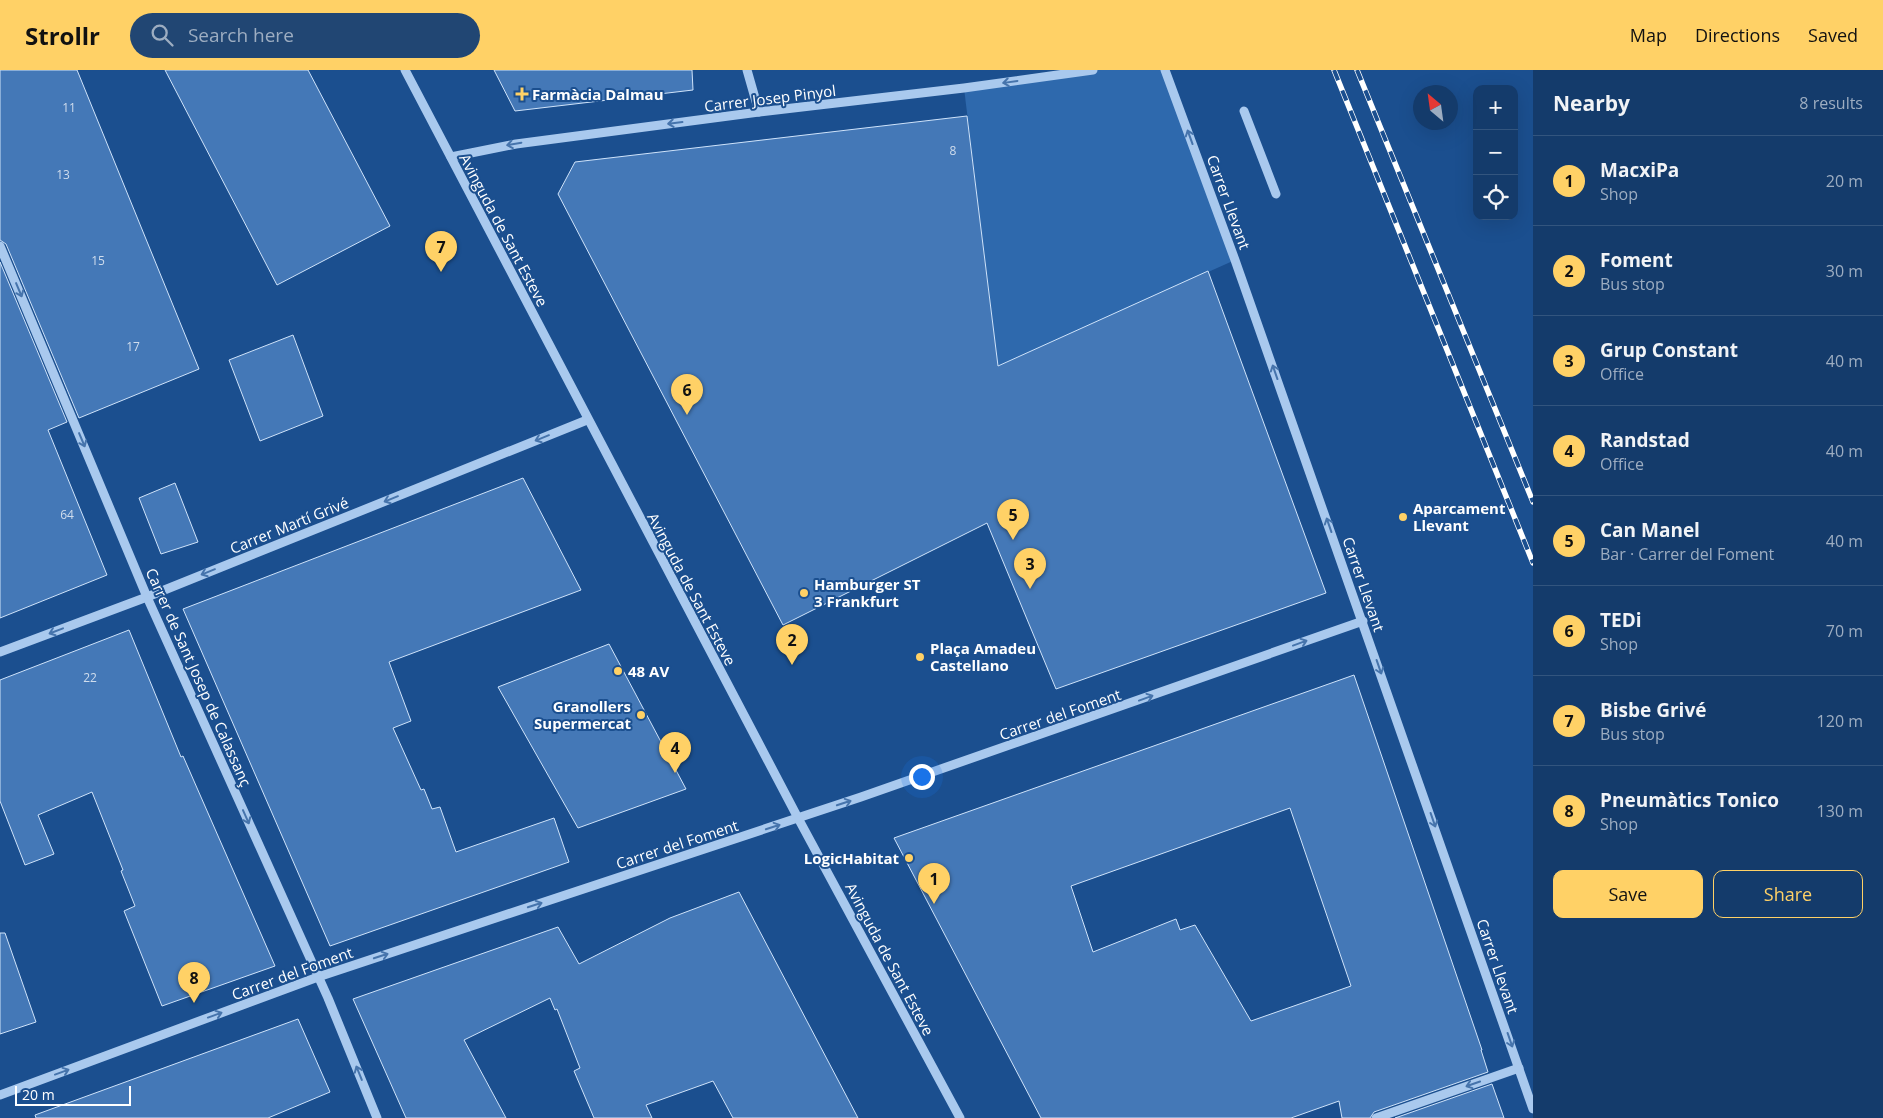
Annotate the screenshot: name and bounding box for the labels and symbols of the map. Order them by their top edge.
one-way arrow [1002,77,1018,87]
street label: Carrer Josep Pinyol [703,80,837,116]
place label: Farmàcia Dalmau [532,84,664,104]
north arrow [1413,85,1458,130]
marker: Farmàcia Dalmau [516,88,528,100]
house number: 11 [62,99,76,116]
one-way arrow [667,118,683,128]
one-way arrow [1185,130,1194,145]
one-way arrow [506,140,522,150]
house number: 8 [950,142,957,159]
street label: Avinguda de Sant Esteve [455,150,553,310]
street label: Carrer Llevant [1203,152,1255,252]
house number: 13 [56,166,70,183]
pin: 7 [425,231,457,272]
house number: 15 [91,252,105,269]
one-way arrow [15,283,24,298]
house number: 17 [126,338,140,355]
one-way arrow [1270,365,1279,380]
pin: 6 [671,374,703,415]
one-way arrow [77,432,87,447]
one-way arrow [535,434,550,444]
street label: Carrer Martí Grivé [227,492,351,558]
one-way arrow [384,495,399,504]
place label: Aparcament Llevant [1413,498,1506,535]
pin: 5 [997,499,1029,540]
house number: 64 [60,506,74,523]
street label: Avinguda de Sant Esteve [643,509,741,669]
marker: Aparcament Llevant [1397,511,1409,523]
one-way arrow [1324,518,1333,534]
street label: Carrer Llevant [1338,534,1390,634]
pin: 3 [1014,548,1046,589]
street label: Carrer de Sant Josep de Calassanç [142,565,256,789]
one-way arrow [201,568,216,578]
place label: Hamburger ST 3 Frankfurt [814,574,921,611]
marker: Hamburger ST 3 Frankfurt [798,587,810,599]
pin: 2 [776,624,808,665]
one-way arrow [49,627,64,636]
place label: Plaça Amadeu Castellano [930,638,1036,675]
one-way arrow [1291,638,1307,647]
marker: Plaça Amadeu Castellano [914,651,926,663]
one-way arrow [1375,659,1384,674]
place label: 48 AV [628,661,669,681]
marker: 48 AV [612,665,624,677]
house number: 22 [83,669,97,686]
street label: Carrer del Foment [997,684,1123,744]
one-way arrow [1138,693,1154,702]
place label: Granollers Supermercat [534,696,631,733]
marker: Granollers Supermercat [635,709,647,721]
pin: 4 [659,732,691,773]
your location [909,764,935,790]
one-way arrow [836,798,852,807]
one-way arrow [242,809,251,824]
one-way arrow [1428,812,1438,828]
street label: Carrer del Foment [613,815,741,873]
one-way arrow [764,821,780,831]
place label: LogicHabitat [804,848,899,868]
marker: LogicHabitat [903,852,915,864]
pin: 1 [918,863,950,904]
street label: Avinguda de Sant Esteve [841,879,939,1039]
one-way arrow [527,900,543,909]
street label: Carrer Llevant [1472,916,1524,1016]
street label: Carrer del Foment [229,942,355,1004]
one-way arrow [373,951,388,960]
pin: 8 [178,962,210,1003]
one-way arrow [206,1010,222,1019]
one-way arrow [1505,1031,1515,1047]
one-way arrow [353,1066,363,1081]
one-way arrow [54,1067,69,1076]
one-way arrow [1466,1080,1482,1089]
scale bar [15,1083,131,1106]

